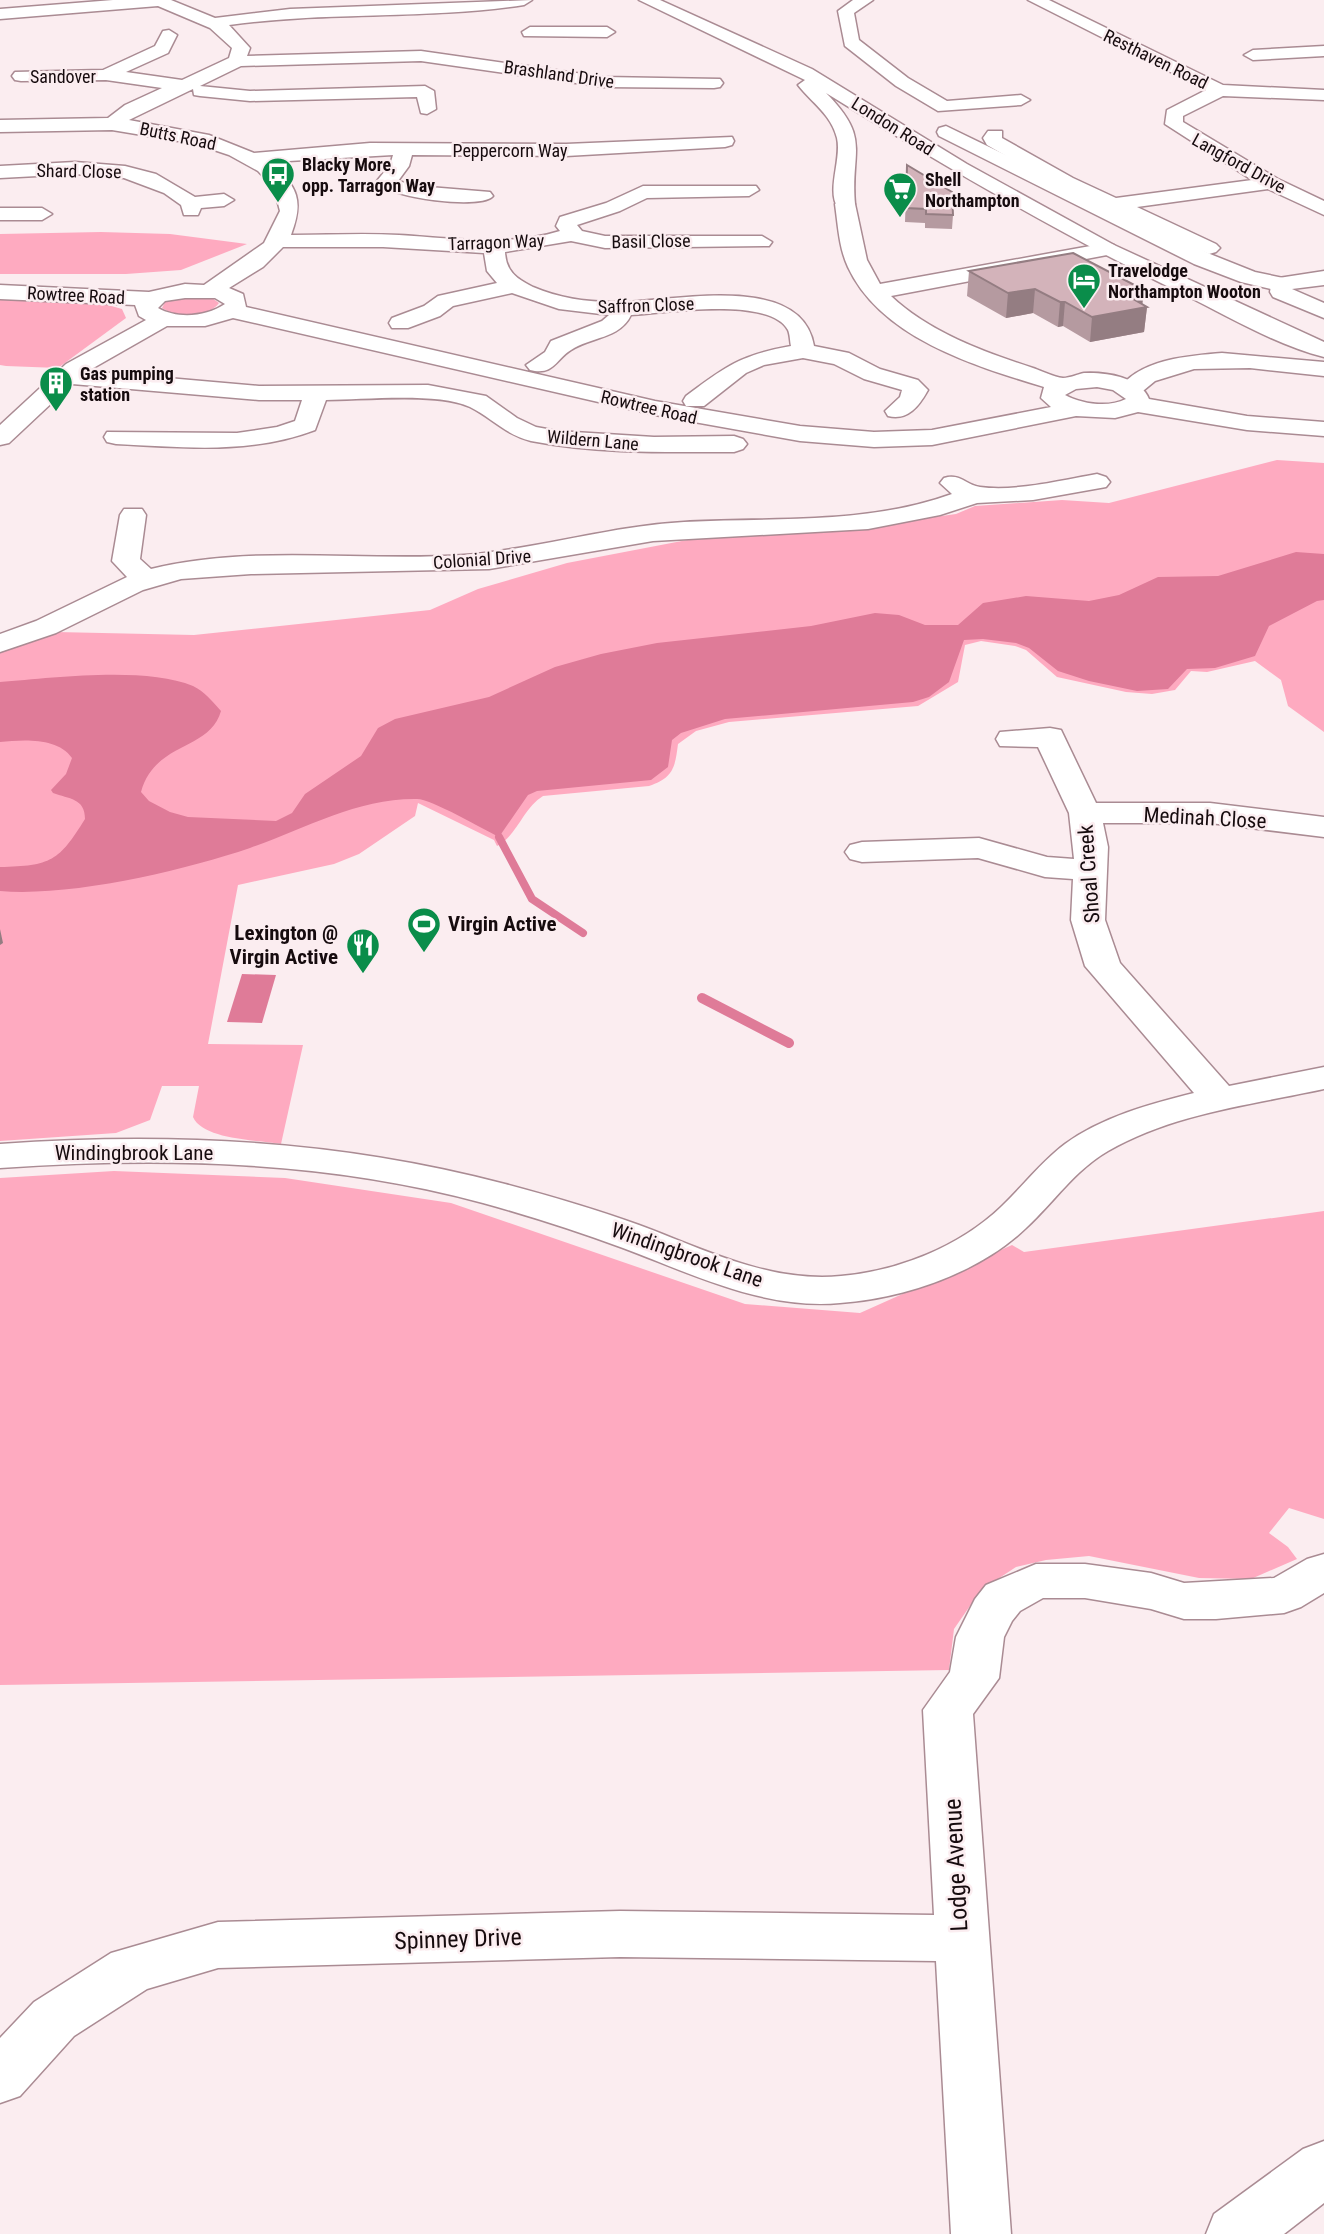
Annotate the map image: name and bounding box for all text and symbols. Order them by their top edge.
street label: Resthaven Road [1100,25,1212,93]
street label: Brashland Drive [503,56,615,92]
street label: Sandover [30,66,97,87]
street label: London Road [848,92,938,160]
street label: Butts Road [138,118,218,154]
street label: Langford Drive [1189,129,1289,197]
street label: Peppercorn Way [453,140,568,161]
place label: Blacky More, opp. Tarragon Way [302,154,435,196]
bus stop icon: Blacky More, opp. Tarragon Way [259,155,297,204]
street label: Shard Close [36,160,122,182]
place label: Shell Northampton [925,169,1020,211]
supermarket icon: Shell Northampton [881,170,919,219]
street label: Tarragon Way [447,230,545,254]
street label: Basil Close [611,230,691,252]
place label: Travelodge Northampton Wooton [1108,260,1261,302]
hotel icon: Travelodge Northampton Wooton [1065,261,1103,310]
street label: Rowtree Road [26,282,126,308]
street label: Saffron Close [597,293,695,317]
place label: Gas pumping station [80,363,174,405]
building icon: Gas pumping station [37,364,75,413]
street label: Rowtree Road [599,386,699,428]
street label: Wildern Lane [546,426,640,454]
street label: Colonial Drive [432,545,532,573]
street label: Medinah Close [1143,803,1267,833]
street label: Shoal Creek [1074,823,1104,924]
sports icon: Virgin Active [405,905,443,954]
place label: Virgin Active [448,912,557,936]
place label: Lexington @ Virgin Active [230,921,338,969]
restaurant icon: Lexington @ Virgin Active [344,926,382,975]
street label: Windingbrook Lane [55,1141,214,1165]
street label: Windingbrook Lane [608,1218,766,1292]
street label: Lodge Avenue [939,1798,973,1932]
street label: Spinney Drive [394,1923,522,1955]

